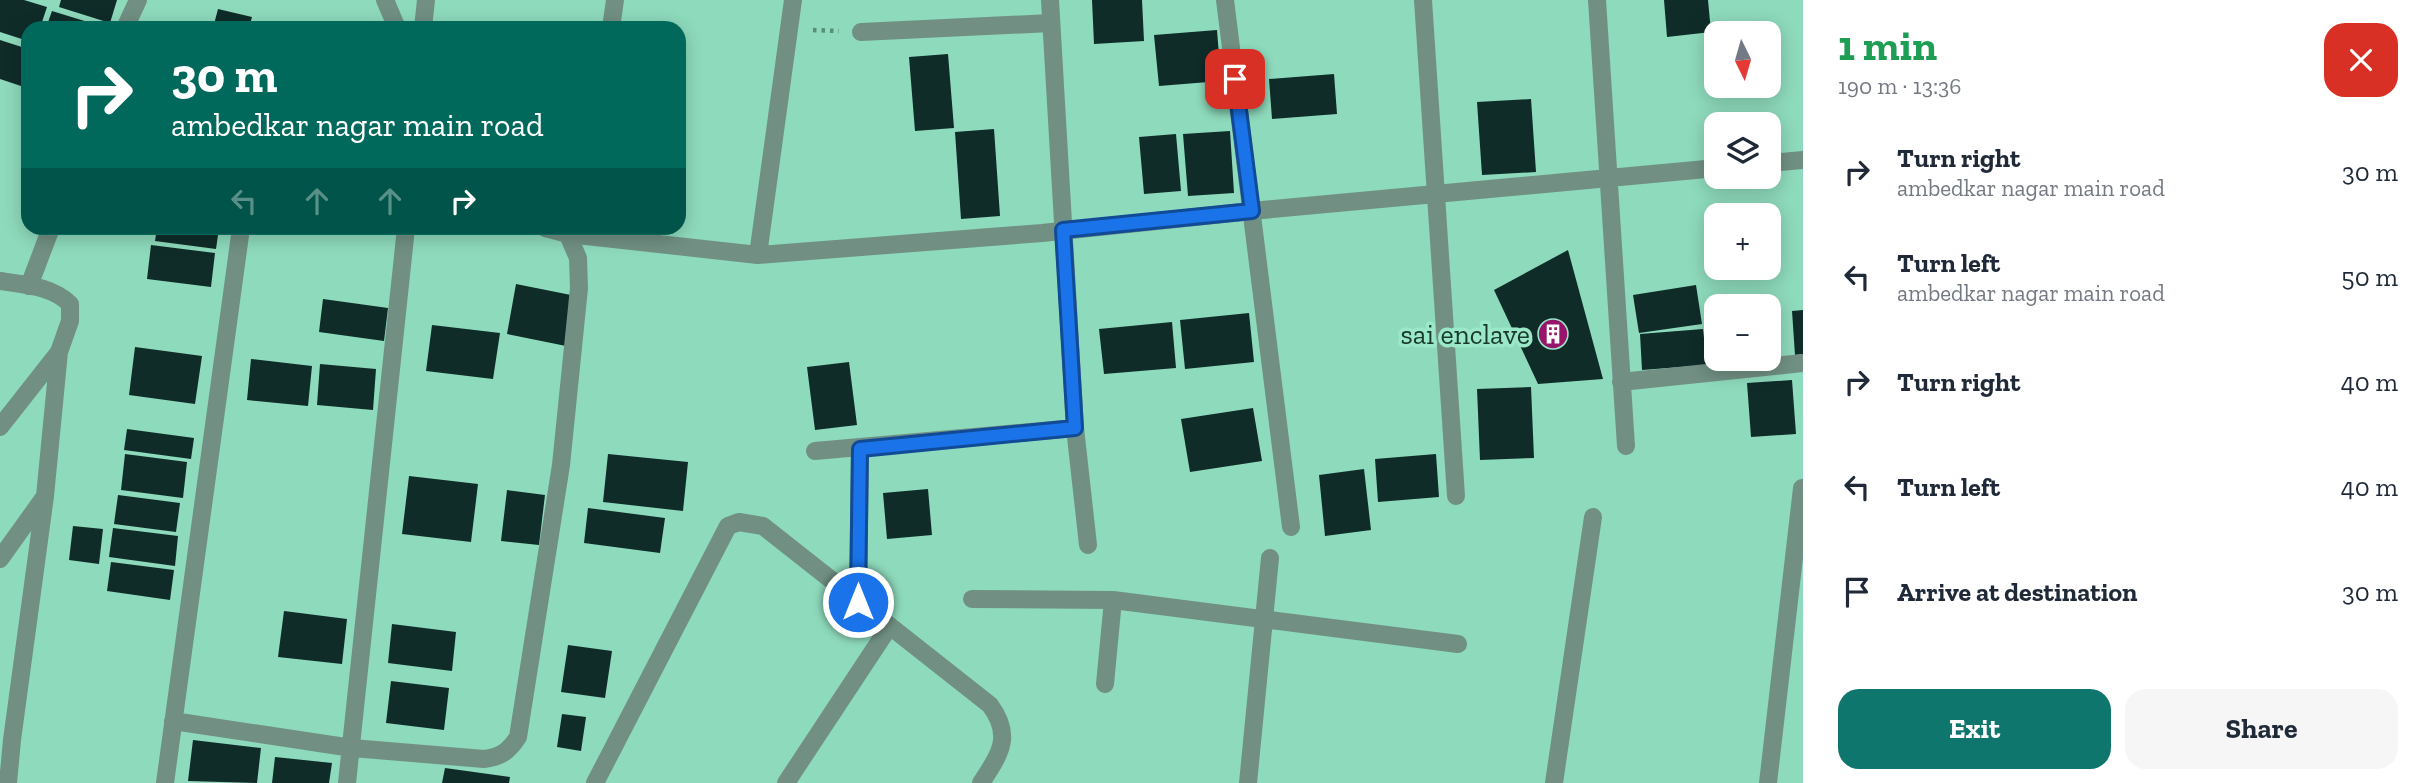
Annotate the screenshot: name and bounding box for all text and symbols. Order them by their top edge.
text: 1 min [1838,20,1937,71]
north arrow [1704,21,1782,98]
map controls [1704,21,1781,371]
button: close [2324,23,2398,97]
text: 30 m [171,46,277,105]
icon: right [56,49,147,140]
pin [1205,49,1265,109]
icon: arrive [1216,60,1254,98]
text: 190 m · 13:36 [1838,72,1962,100]
text: ambedkar nagar main road [171,106,544,144]
button: layers [1704,112,1781,189]
text: Turn right [1897,142,2020,174]
icon: right [1838,153,1876,191]
text: 30 m [2342,156,2398,188]
text: ambedkar nagar main road [1897,174,2165,202]
icon: left [225,182,263,220]
icon: ahead [298,182,336,220]
icon: ahead [371,182,409,220]
icon: right [444,182,482,220]
button: + [1704,203,1781,280]
text: Turn left [1897,247,2000,279]
icon: left [1838,258,1876,296]
text: 50 m [2341,261,2398,293]
text: ambedkar nagar main road [1897,279,2165,307]
button: − [1704,294,1781,371]
building icon: sai enclave [1536,317,1570,351]
place label: sai enclave [1401,318,1530,351]
icon: right [1838,363,1876,401]
text: Turn right [1897,366,2020,398]
text: 40 m [2341,366,2398,398]
icon: left [1838,468,1876,506]
text: Turn left [1897,471,2000,503]
text: 40 m [2341,471,2398,503]
position arrow [821,565,895,639]
icon: arrive [1838,573,1876,611]
text: Arrive at destination [1897,576,2137,608]
text: 30 m [2342,576,2398,608]
button: Exit [1838,689,2111,769]
button: Share [2125,689,2398,769]

